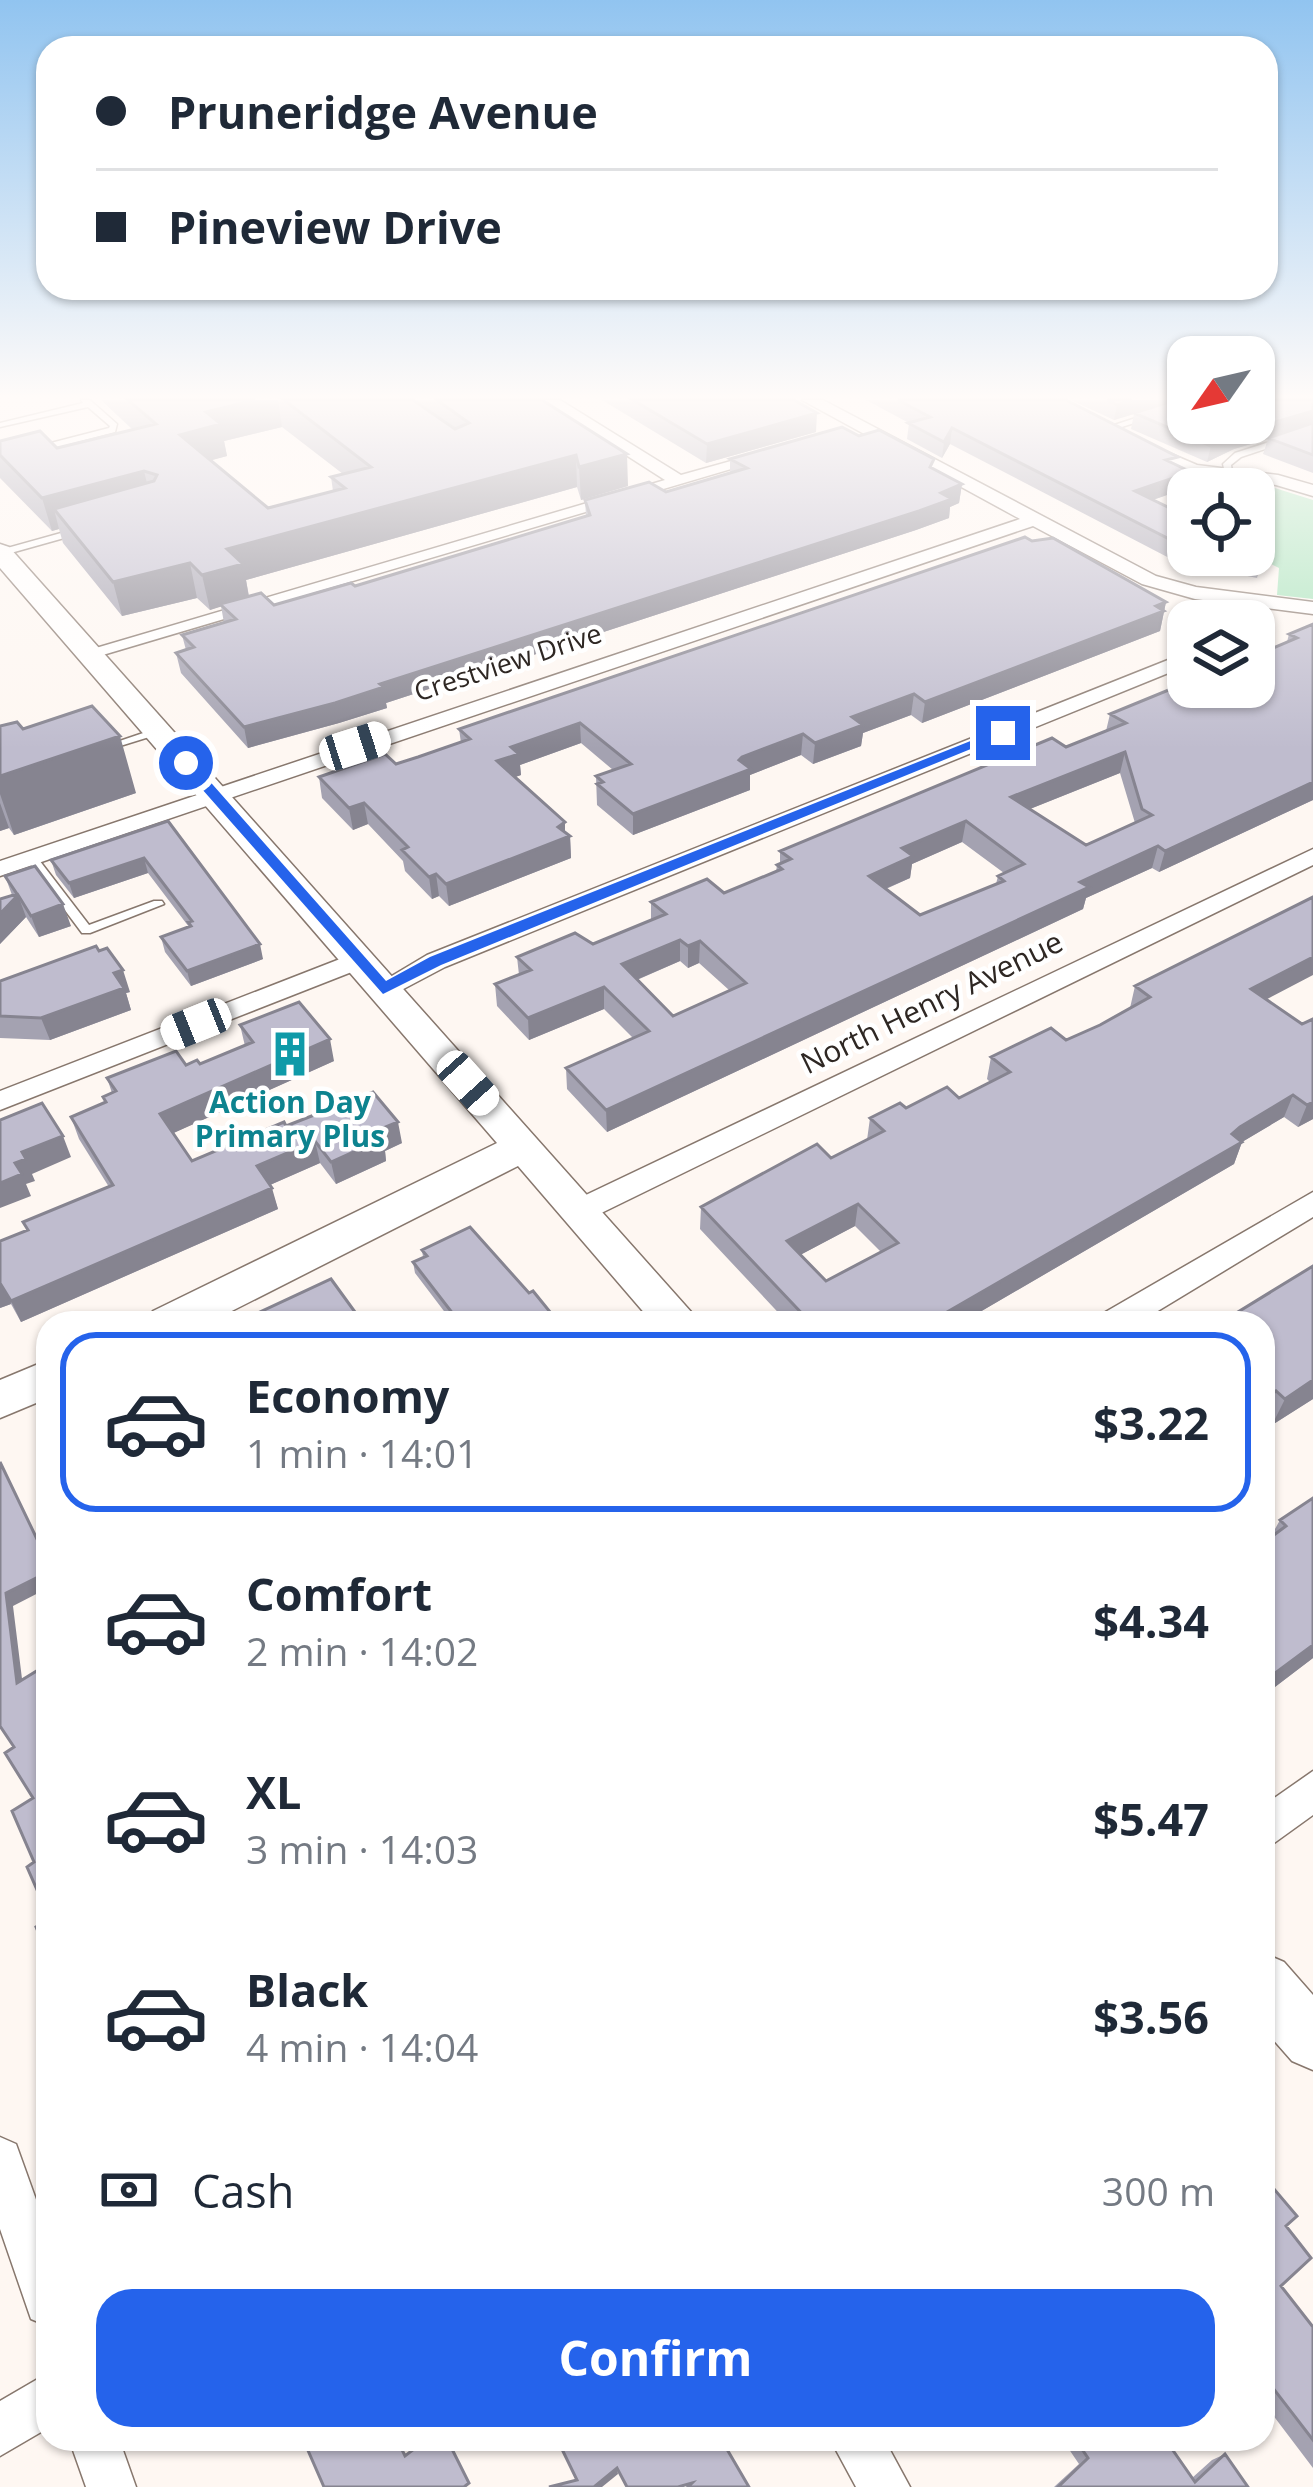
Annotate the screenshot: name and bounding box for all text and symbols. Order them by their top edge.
text: Pruneridge Avenue [168,81,598,142]
text: Pineview Drive [168,196,502,257]
north arrow [1167,336,1275,444]
map controls [1167,336,1275,708]
button: locate [1167,468,1275,576]
button: layers [1167,600,1275,708]
street label: Crestview Drive [409,614,606,709]
route end [976,706,1030,760]
car [315,718,395,774]
route start [159,736,213,790]
street label: North Henry Avenue [794,920,1069,1083]
car [156,994,236,1054]
building icon: Action Day Primary Plus [265,1029,315,1079]
car [431,1044,505,1122]
place label: Action Day Primary Plus [195,1081,385,1156]
text: Economy [246,1365,449,1426]
icon: car [102,1368,210,1476]
text: $3.22 [1093,1392,1209,1453]
text: 1 min · 14:01 [246,1426,478,1479]
text: Comfort [246,1563,432,1624]
icon: car [102,1566,210,1674]
text: $4.34 [1093,1590,1209,1651]
text: 2 min · 14:02 [246,1624,478,1677]
text: XL [246,1761,301,1822]
icon: car [102,1764,210,1872]
text: $5.47 [1093,1788,1209,1849]
text: 3 min · 14:03 [246,1822,478,1875]
text: Black [246,1959,368,2020]
icon: car [102,1962,210,2070]
text: $3.56 [1093,1986,1209,2047]
text: 4 min · 14:04 [246,2020,478,2073]
icon: cash [96,2157,162,2223]
text: Cash [192,2160,294,2221]
text: 300 m [1102,2164,1215,2217]
button: Confirm [96,2289,1215,2427]

